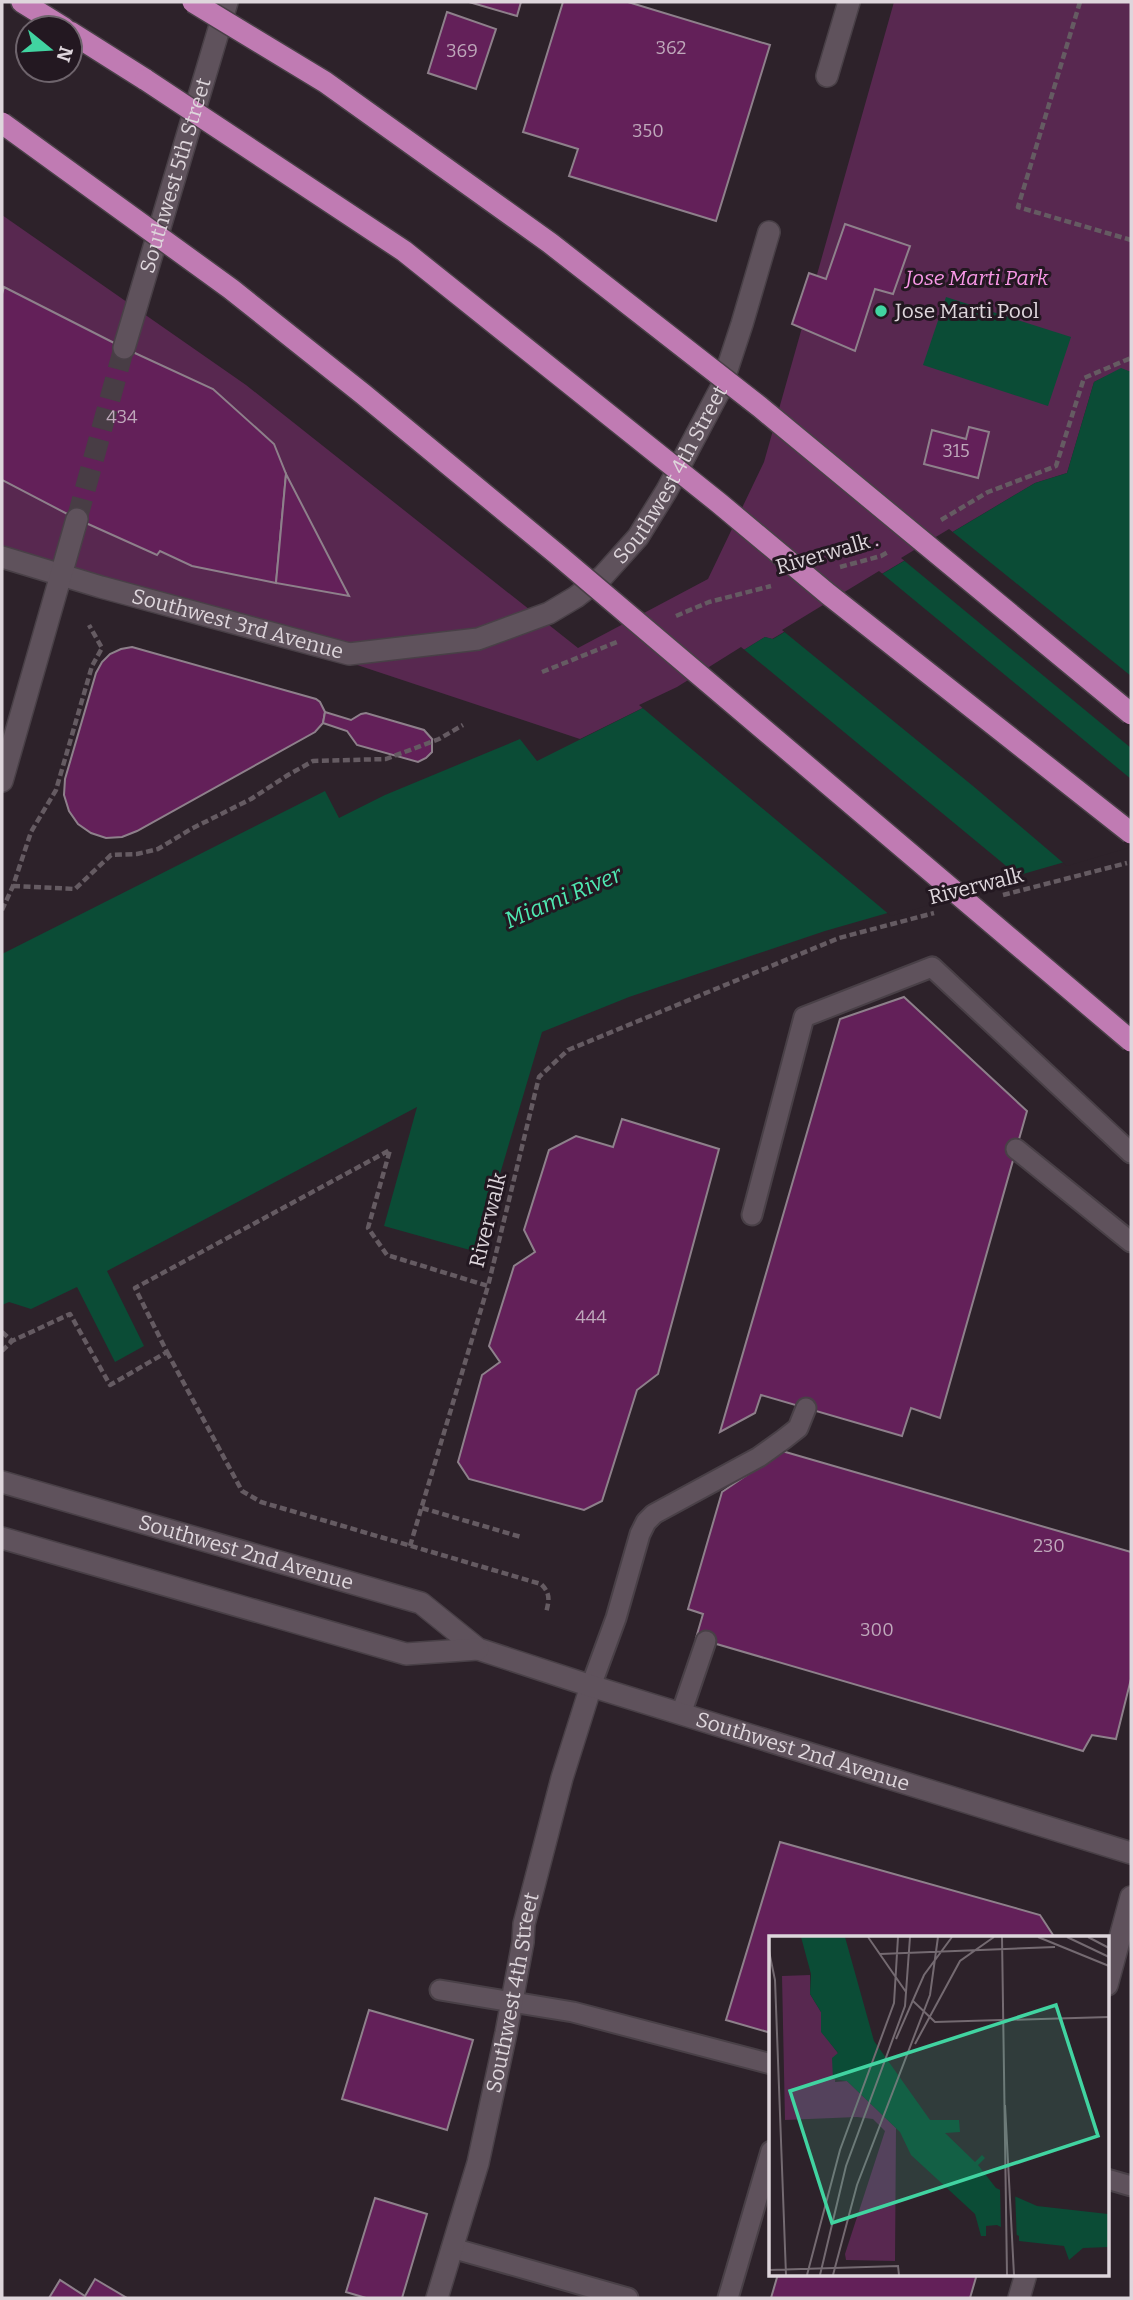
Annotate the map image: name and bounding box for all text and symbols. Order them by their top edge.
north arrow [14,14,84,84]
house number: 362 [656,37,686,59]
house number: 369 [446,40,478,62]
text: N [51,44,78,65]
street label: Southwest 5th Street [134,74,217,276]
house number: 350 [632,120,664,142]
park label: Jose Marti Park [904,265,1049,291]
place label: Jose Marti Pool [894,298,1039,324]
marker: Jose Marti Pool [873,303,889,319]
street label: Southwest 4th Street [607,380,733,569]
house number: 434 [106,406,138,428]
house number: 315 [942,440,970,462]
street label: Riverwalk . [773,526,881,580]
street label: Southwest 3rd Avenue [129,583,346,665]
water label: Miami River [500,859,627,934]
street label: Riverwalk [926,862,1026,910]
street label: Riverwalk [464,1170,512,1270]
house number: 444 [575,1306,607,1328]
street label: Southwest 2nd Avenue [136,1509,356,1596]
house number: 230 [1033,1535,1065,1557]
house number: 300 [860,1619,894,1641]
street label: Southwest 2nd Avenue [693,1706,913,1797]
street label: Southwest 4th Street [480,1889,545,2095]
inset map [769,1936,1108,2276]

